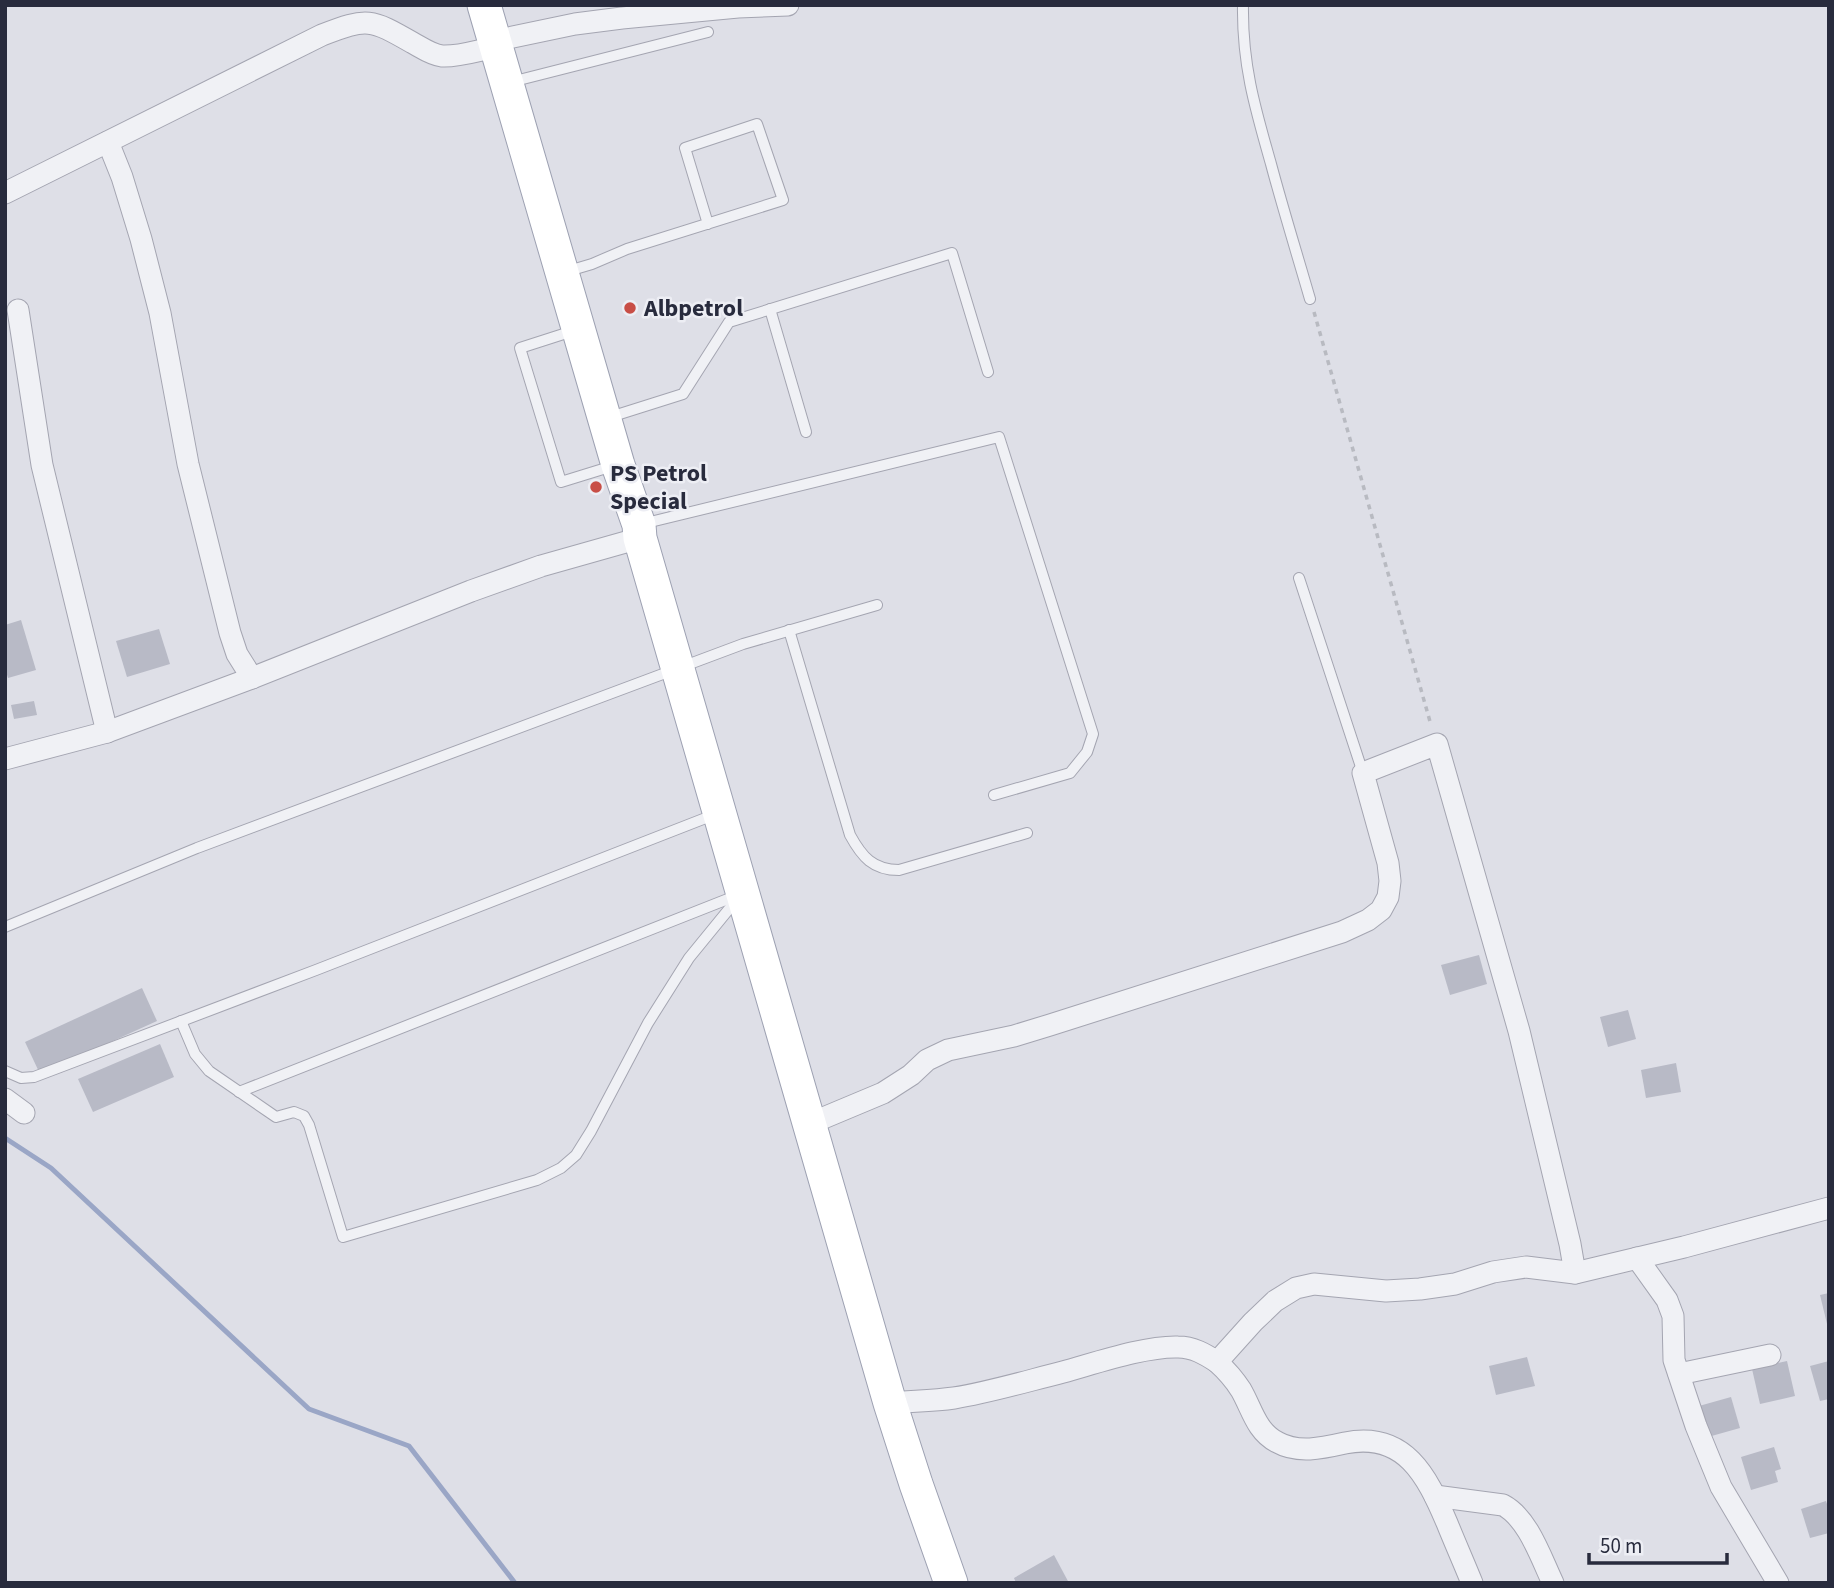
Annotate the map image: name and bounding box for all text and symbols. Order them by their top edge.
place label: Albpetrol [643,291,743,326]
marker: Albpetrol [622,300,638,316]
place label: PS Petrol Special [610,456,707,519]
marker: PS Petrol Special [588,479,604,495]
scale bar [1589,1522,1727,1566]
text: 50 m [1600,1531,1642,1561]

